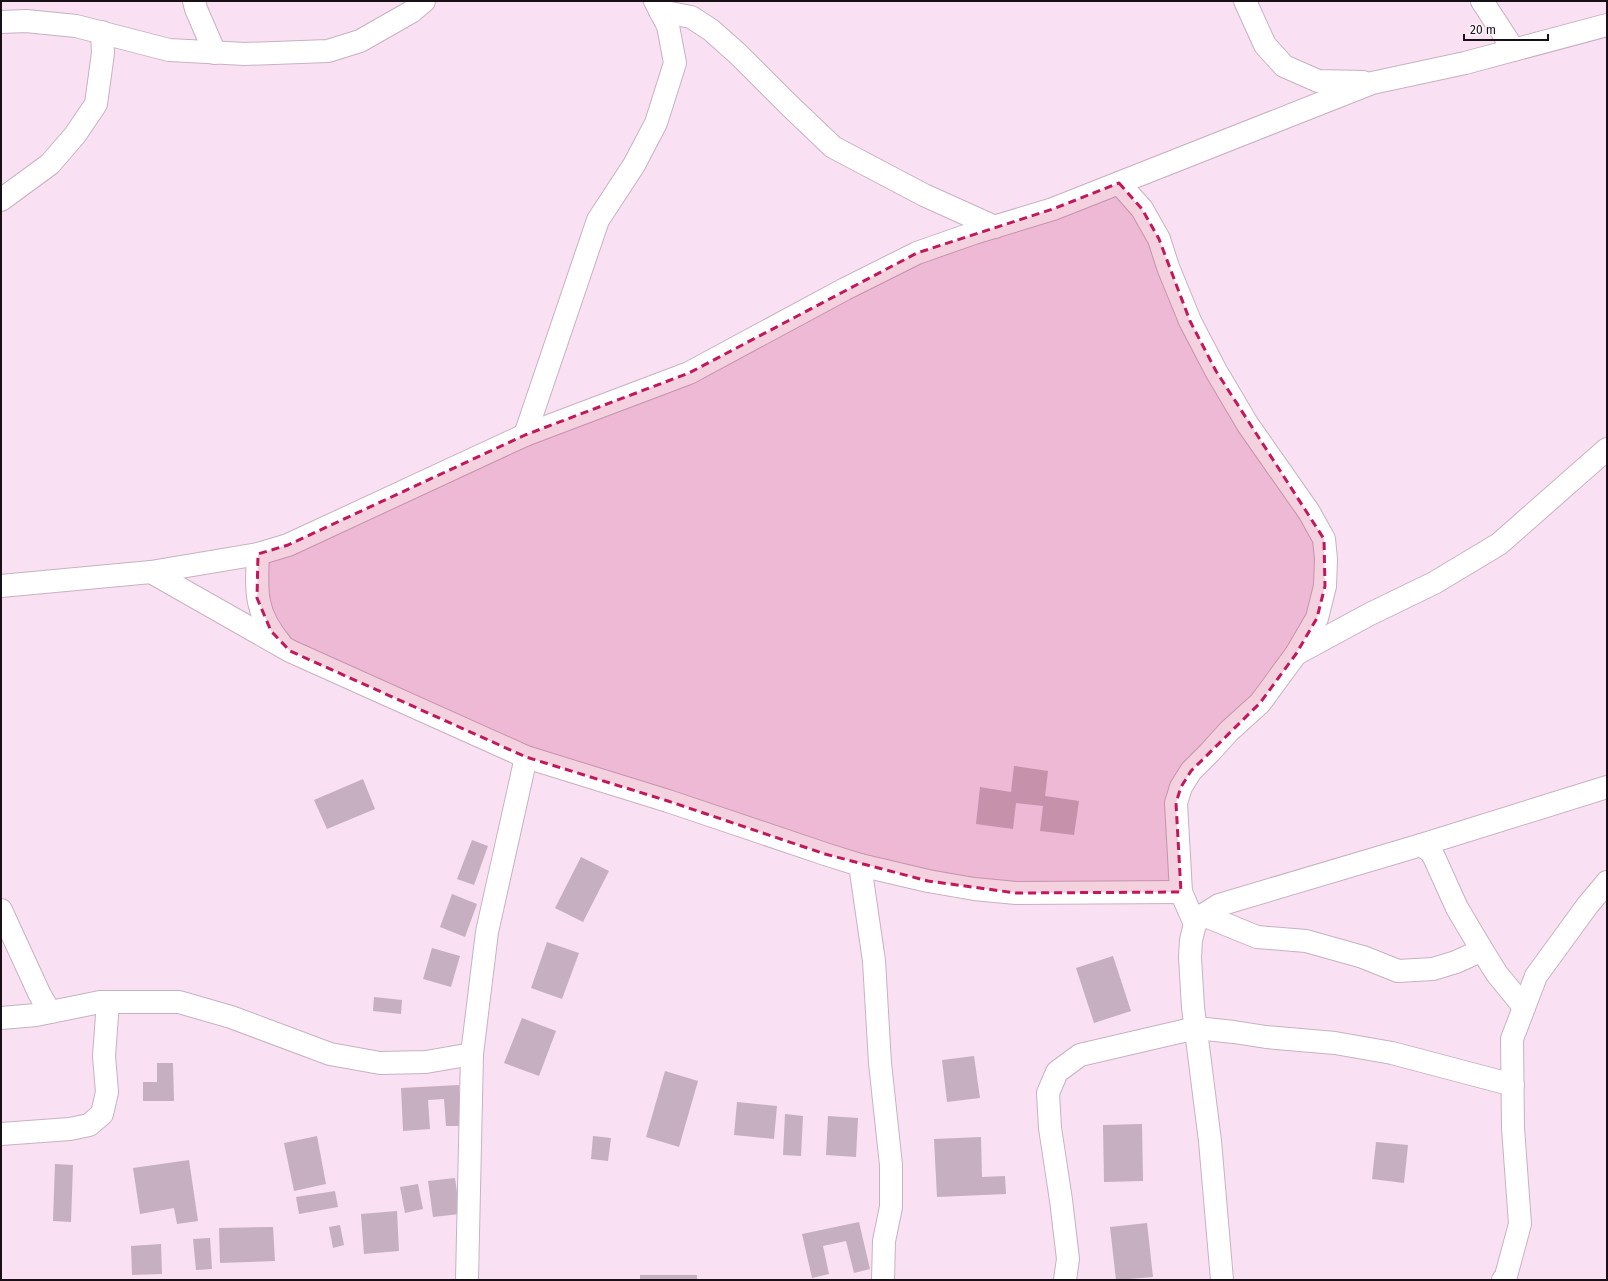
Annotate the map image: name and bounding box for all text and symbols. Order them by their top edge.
scale bar [1464,16,1548,42]
text: 20 m [1470,23,1496,37]

